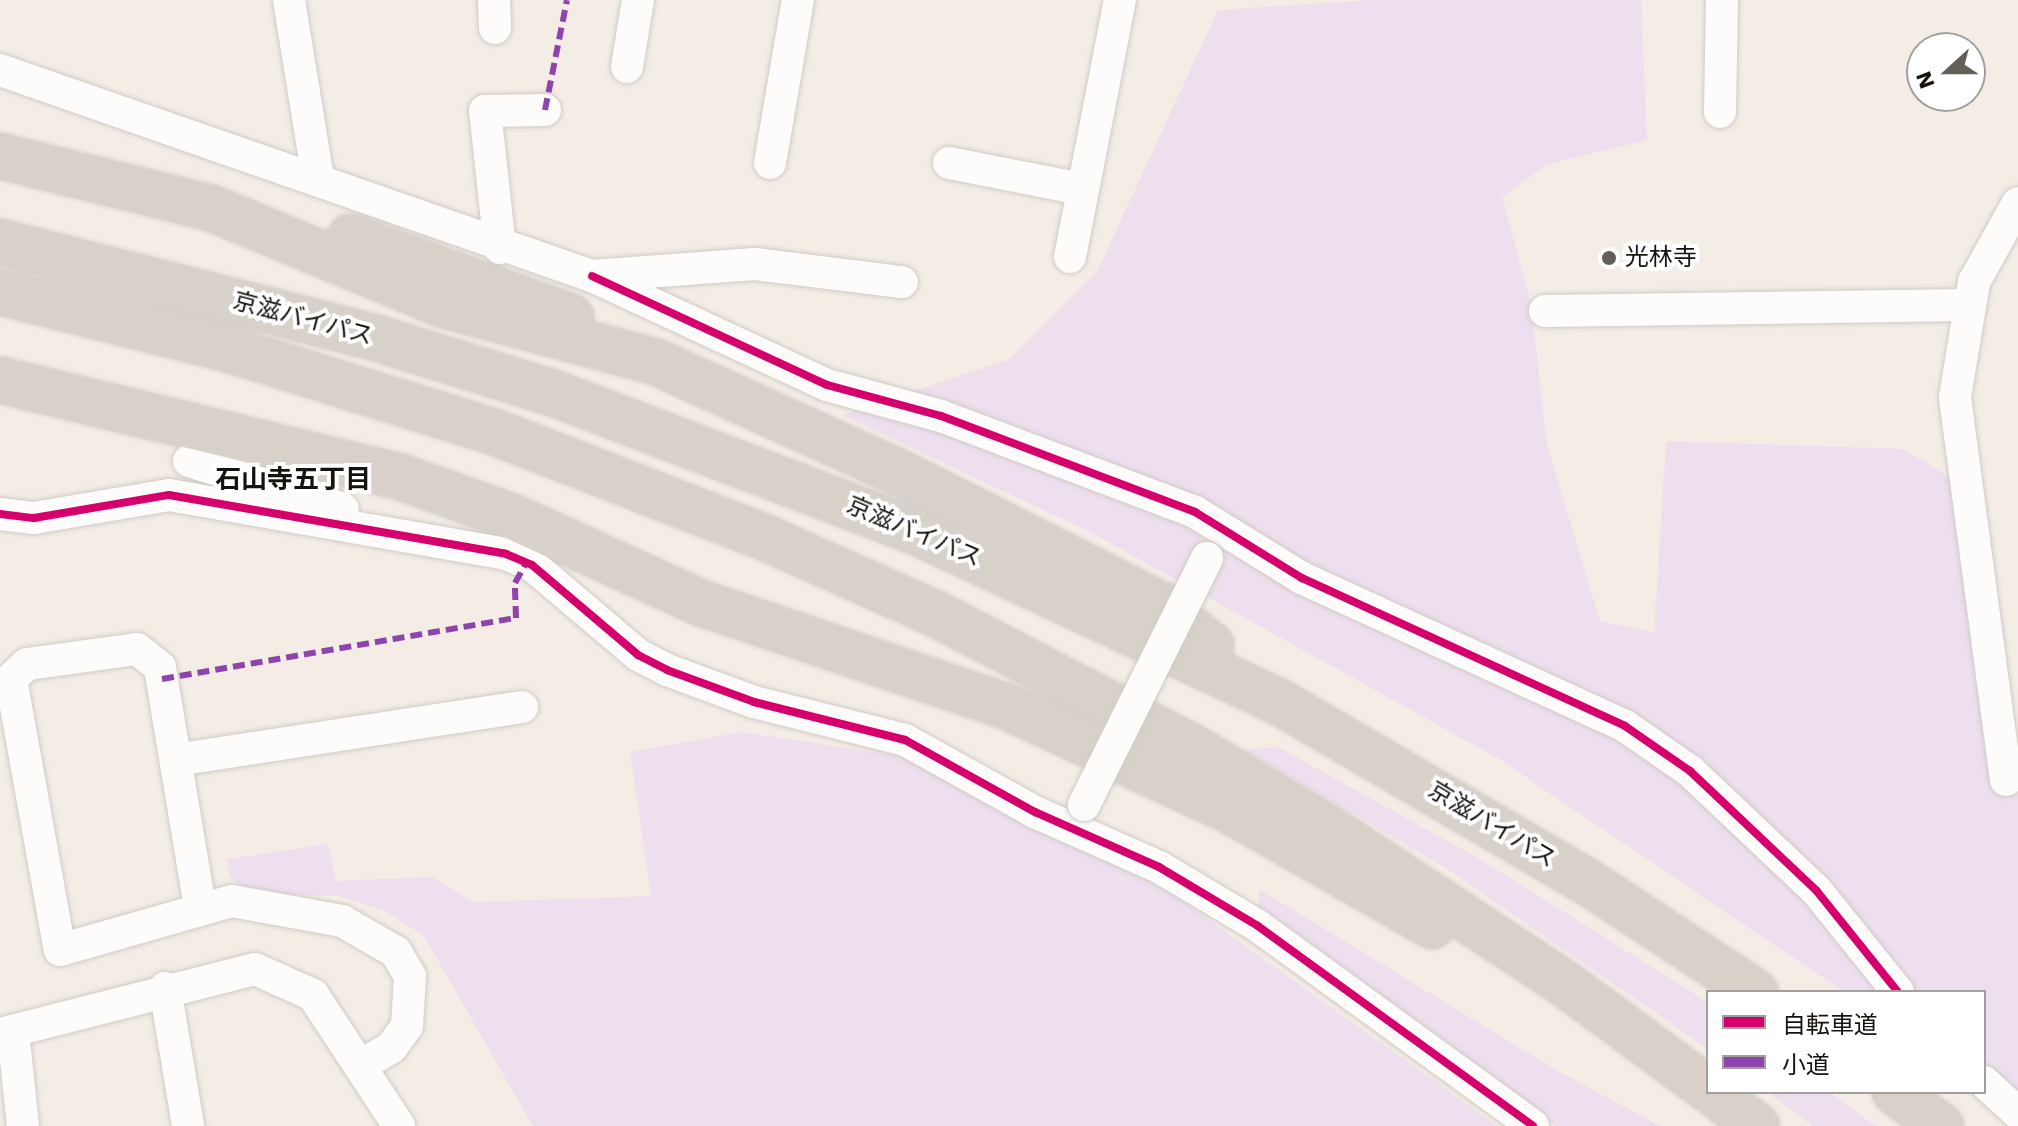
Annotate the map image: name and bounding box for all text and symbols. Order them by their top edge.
north arrow [1906,32,1986,112]
text: N [1910,68,1940,92]
place label: 光林寺 [1625,244,1697,272]
marker: 光林寺 [1600,249,1618,267]
street label: 京滋バイパス [230,286,376,352]
district label: 石山寺五丁目 [215,464,371,496]
street label: 京滋バイパス [842,491,986,573]
street label: 京滋バイパス [1423,776,1561,874]
legend [1706,990,1986,1094]
text: 自転車道 [1782,1011,1878,1039]
text: 小道 [1782,1051,1830,1079]

